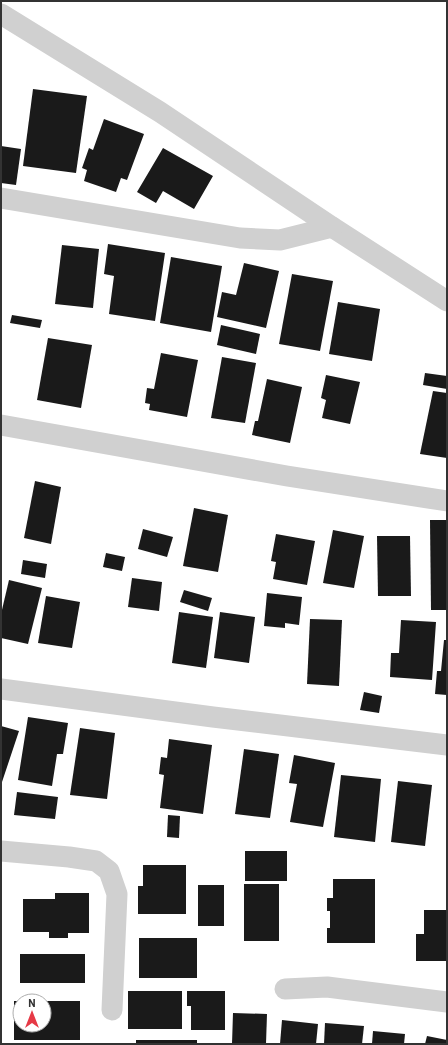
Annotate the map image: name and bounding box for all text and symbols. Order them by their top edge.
north arrow [12,993,52,1033]
text: N [28,996,36,1009]

